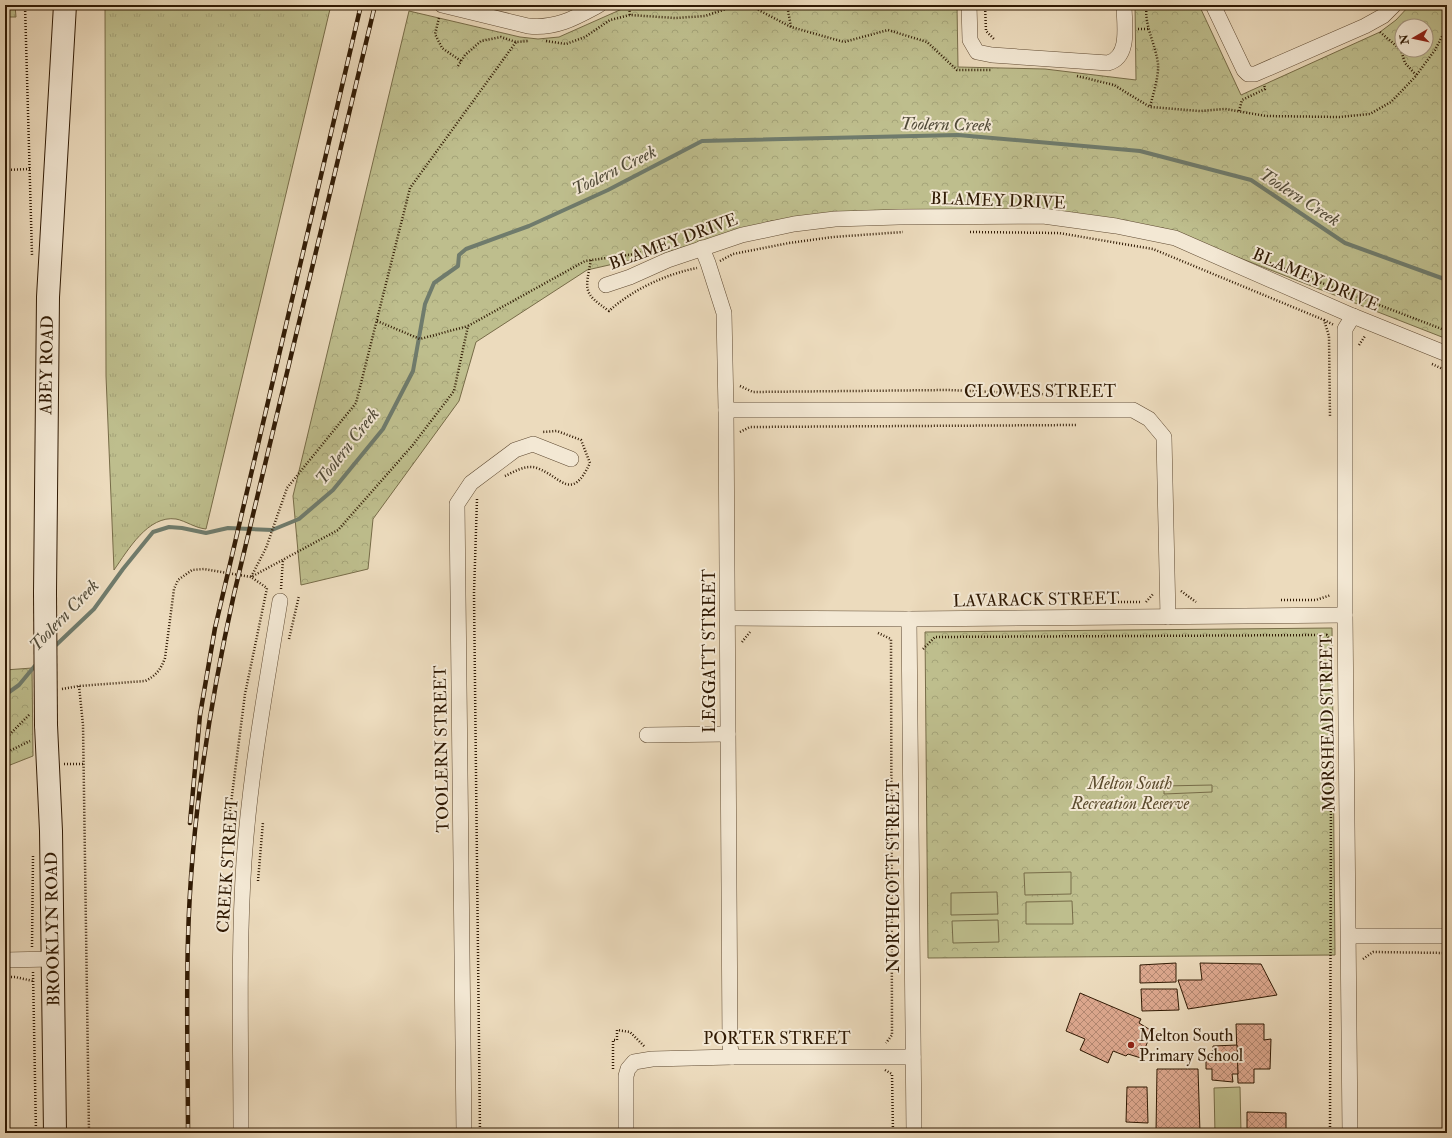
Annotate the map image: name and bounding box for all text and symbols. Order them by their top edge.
north arrow [1394,18,1434,58]
text: N [1397,32,1412,46]
water label: Toolern Creek [900,112,992,137]
water label: Toolern Creek [568,140,660,201]
water label: Toolern Creek [1255,163,1344,232]
street label: BLAMEY DRIVE [930,188,1066,213]
street label: BLAMEY DRIVE [606,208,740,274]
street label: BLAMEY DRIVE [1249,243,1382,316]
street label: ABEY ROAD [35,315,58,416]
street label: CLOWES STREET [964,381,1116,402]
water label: Toolern Creek [310,403,385,489]
street label: LEGGATT STREET [699,569,720,733]
water label: Toolern Creek [24,575,104,656]
street label: LAVARACK STREET [953,588,1120,611]
street label: MORSHEAD STREET [1315,634,1340,812]
street label: TOOLERN STREET [430,665,453,833]
park label: Melton South Recreation Reserve [1070,773,1189,814]
street label: NORTHCOTT STREET [883,779,904,973]
street label: CREEK STREET [212,796,243,934]
street label: BROOKLYN ROAD [41,851,64,1007]
place label: Melton South Primary School [1139,1025,1244,1067]
street label: PORTER STREET [703,1028,851,1049]
marker: Melton South Primary School [1126,1040,1136,1050]

